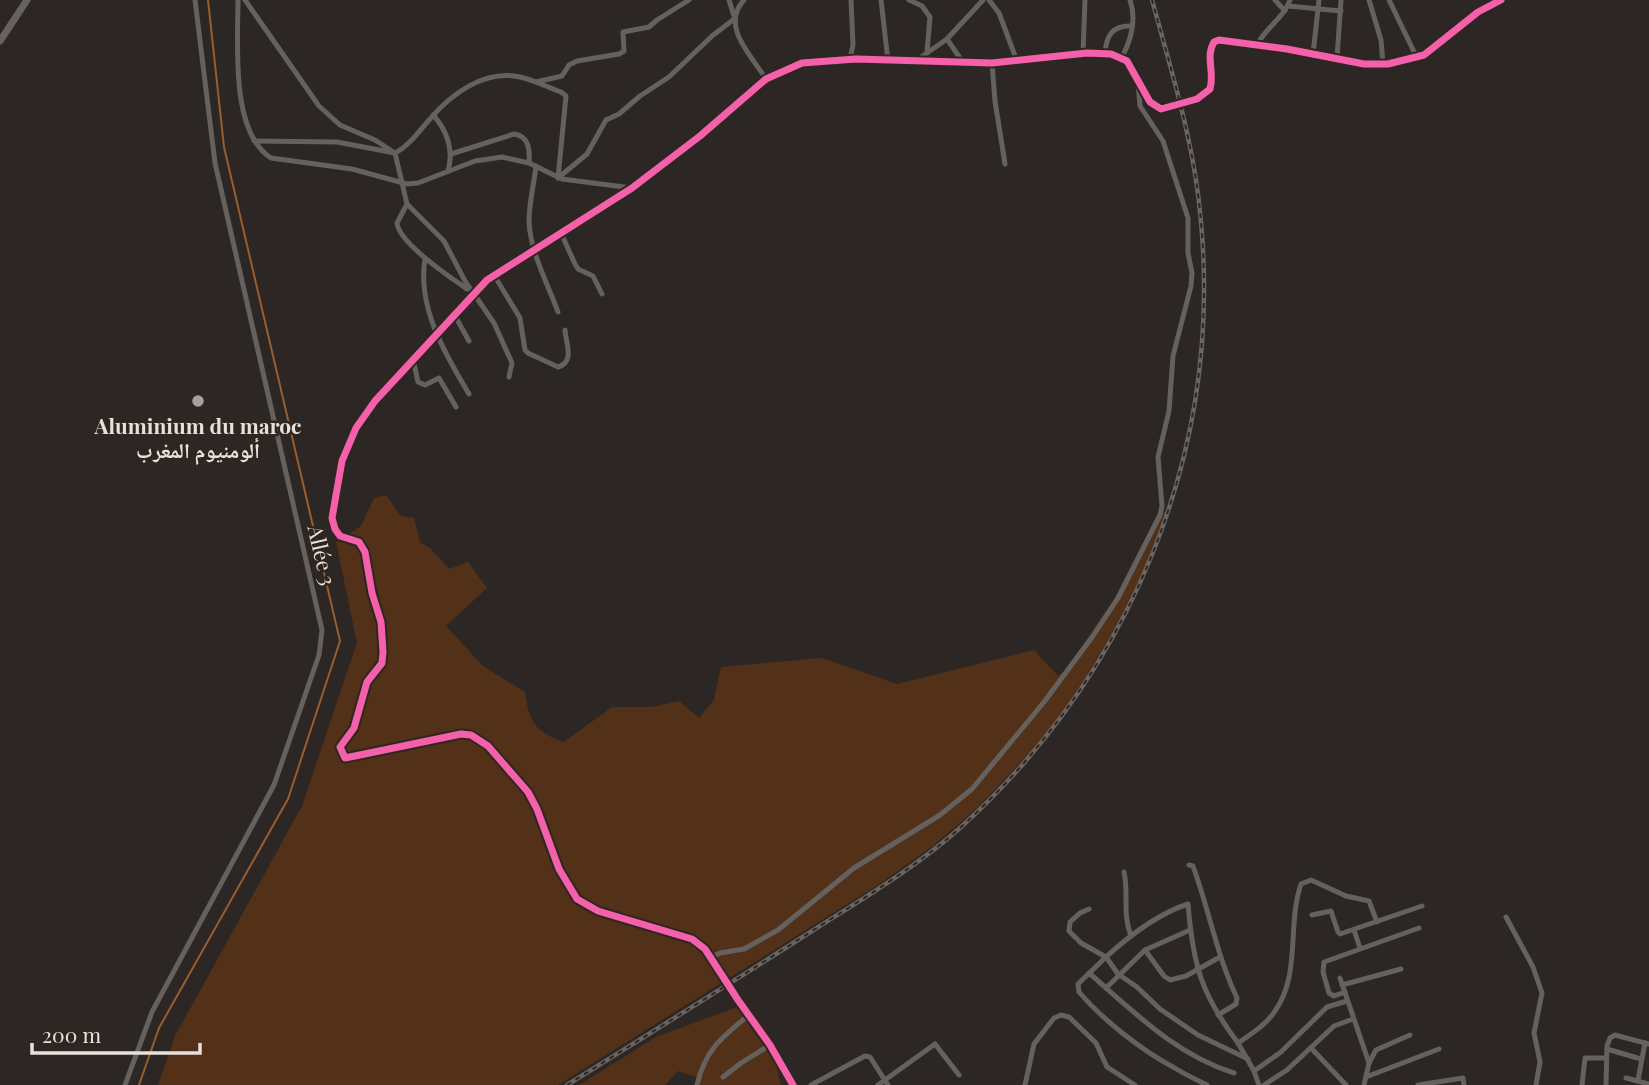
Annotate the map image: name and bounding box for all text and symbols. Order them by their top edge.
marker: Aluminium du maroc ألومنيوم المغرب [190,393,206,409]
place label: Aluminium du maroc ألومنيوم المغرب [94,411,301,465]
street label: Allée 3 [302,521,344,588]
scale bar [32,1012,200,1056]
text: 200 m [42,1020,101,1048]

